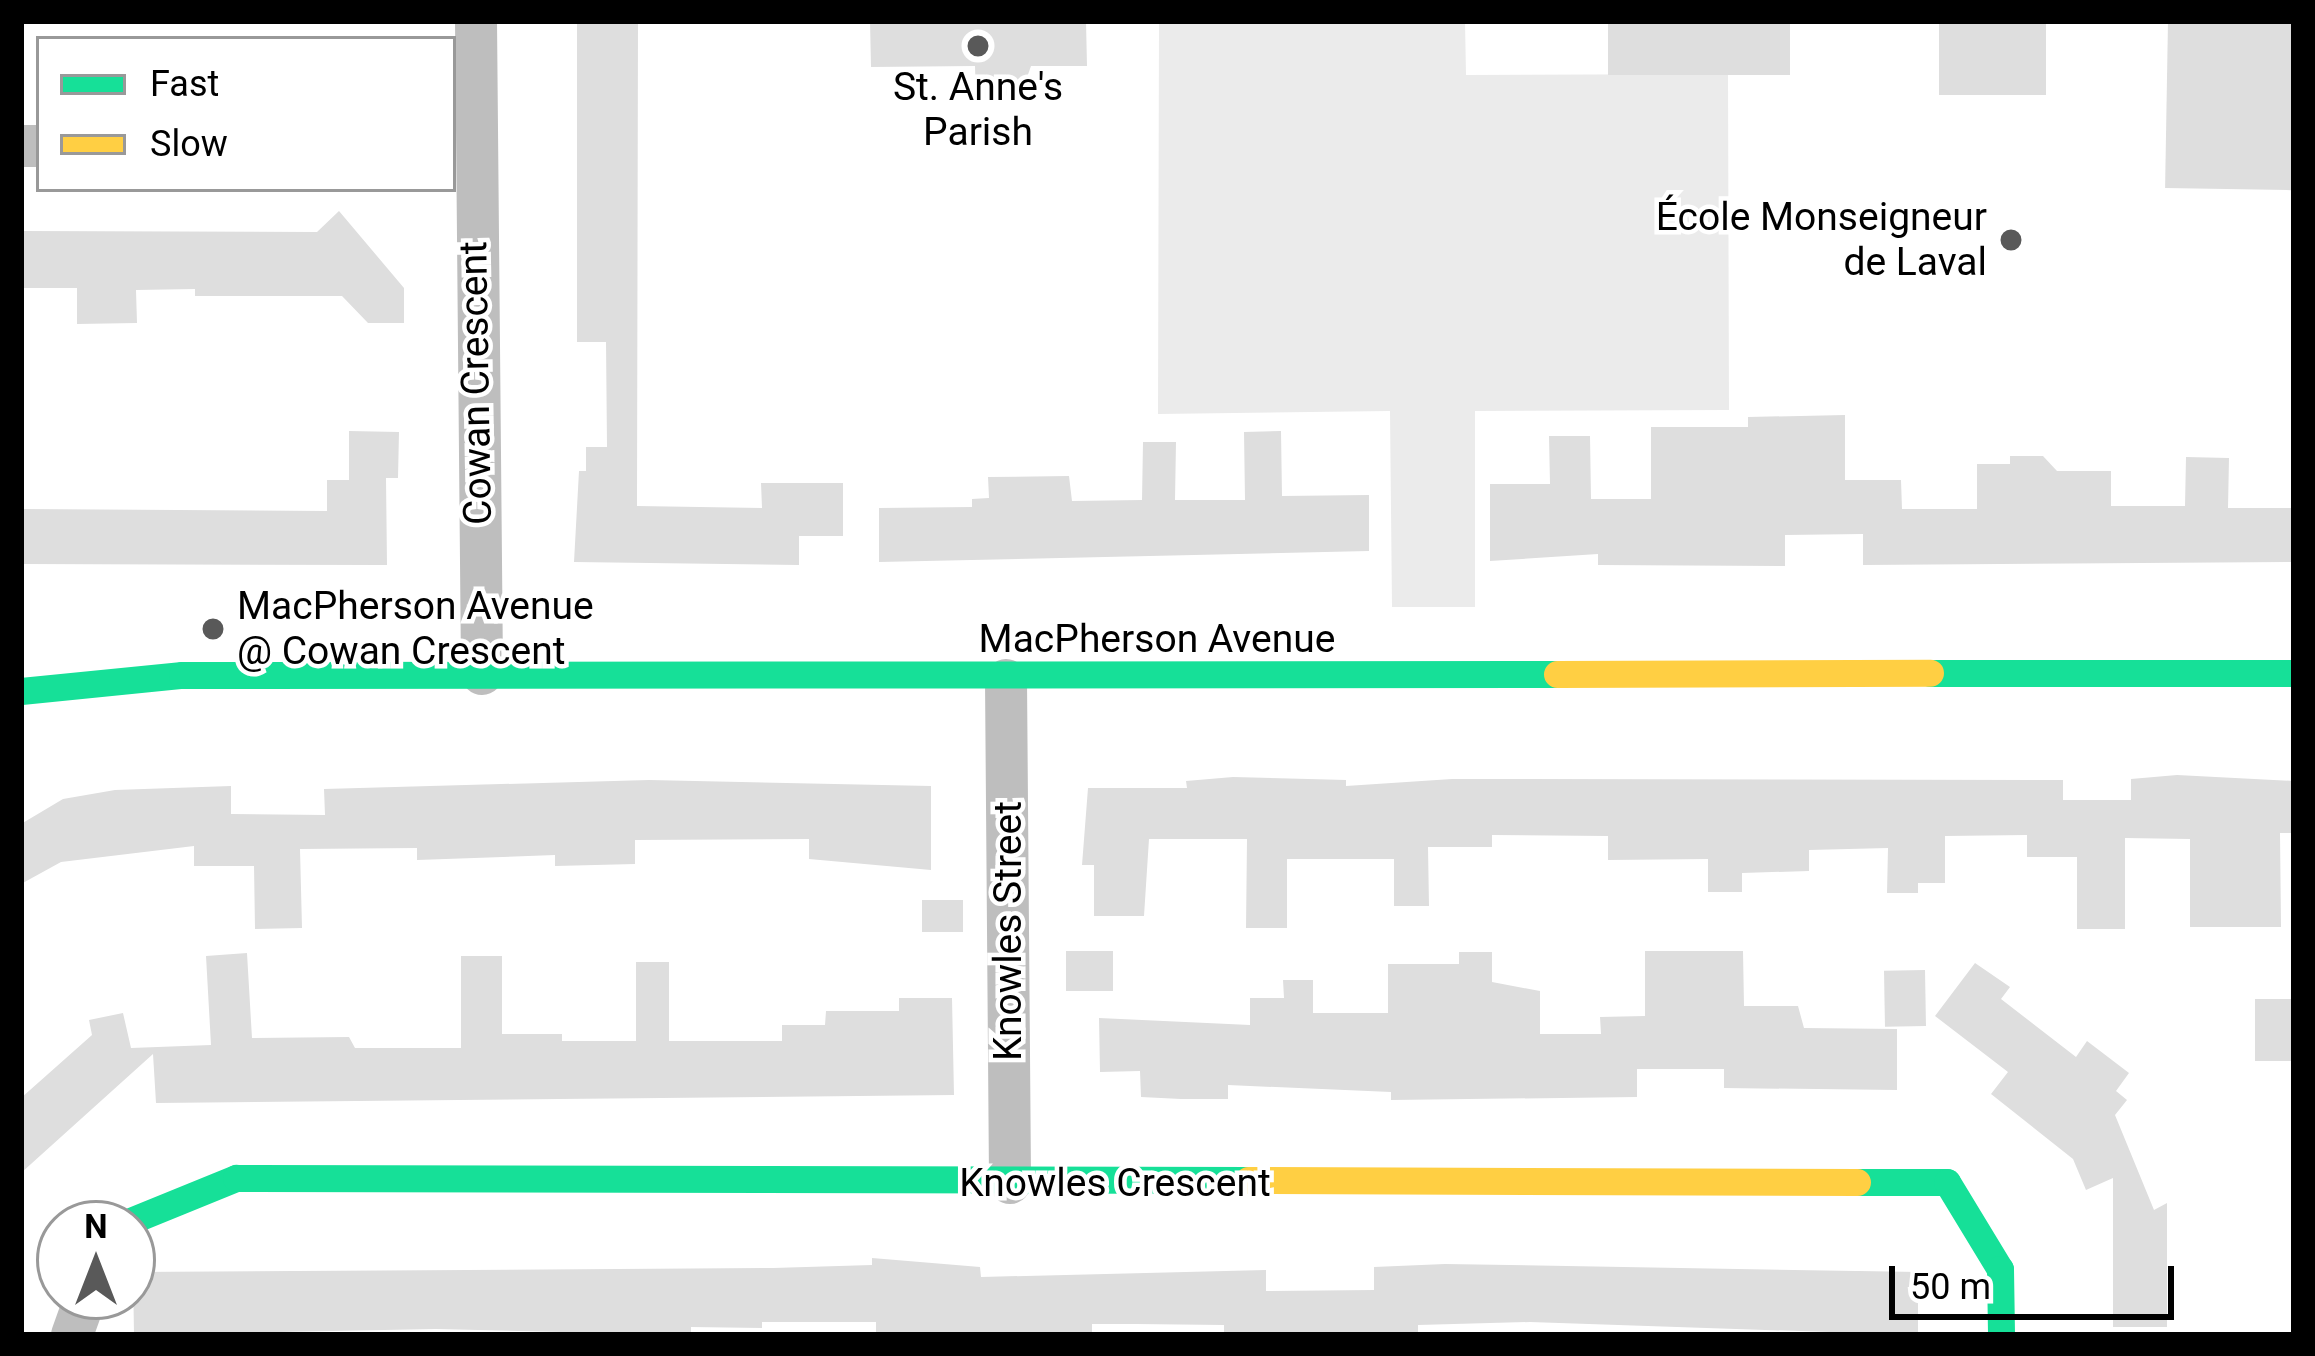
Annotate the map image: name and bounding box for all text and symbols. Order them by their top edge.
marker: St. Anne's Parish [965,33,991,59]
legend [36,36,456,192]
text: Fast [150,63,219,105]
place label: St. Anne's Parish [893,65,1063,156]
text: Slow [150,123,228,165]
place label: École Monseigneur de Laval [1656,195,1987,286]
marker: École Monseigneur de Laval [1998,227,2024,253]
street label: Cowan Crescent [450,241,502,525]
place label: MacPherson Avenue @ Cowan Crescent [237,584,594,675]
marker: MacPherson Avenue @ Cowan Crescent [200,616,226,642]
street label: MacPherson Avenue [979,616,1335,662]
street label: Knowles Street [985,801,1031,1061]
street label: Knowles Crescent [959,1160,1271,1206]
north arrow [36,1200,156,1320]
text: N [84,1207,108,1246]
scale bar [1895,1242,2180,1316]
text: 50 m [1910,1266,1991,1308]

